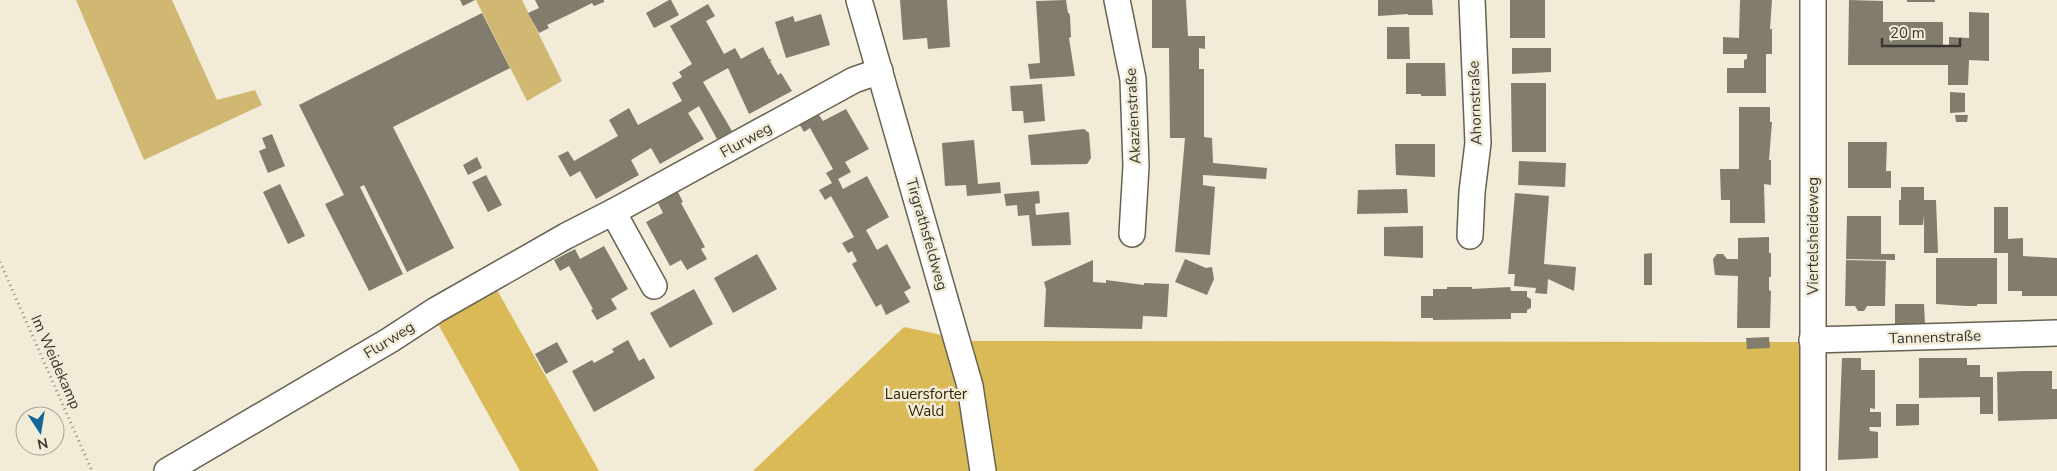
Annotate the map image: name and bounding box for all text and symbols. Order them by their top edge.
scale bar [1882,15,1960,47]
text: 20 m [1890,23,1925,43]
street label: Ahornstraße [1464,60,1486,146]
street label: Akazienstraße [1120,67,1146,164]
street label: Flurweg [717,118,775,162]
street label: Tirgrathsfeldweg [901,176,953,292]
street label: Viertelsheideweg [1803,177,1823,296]
street label: Im Weidekamp [26,312,86,413]
street label: Flurweg [360,317,418,363]
street label: Tannenstraße [1889,325,1981,349]
park label: Lauersforter Wald [885,384,968,421]
north arrow [15,406,65,456]
text: N [35,433,50,454]

